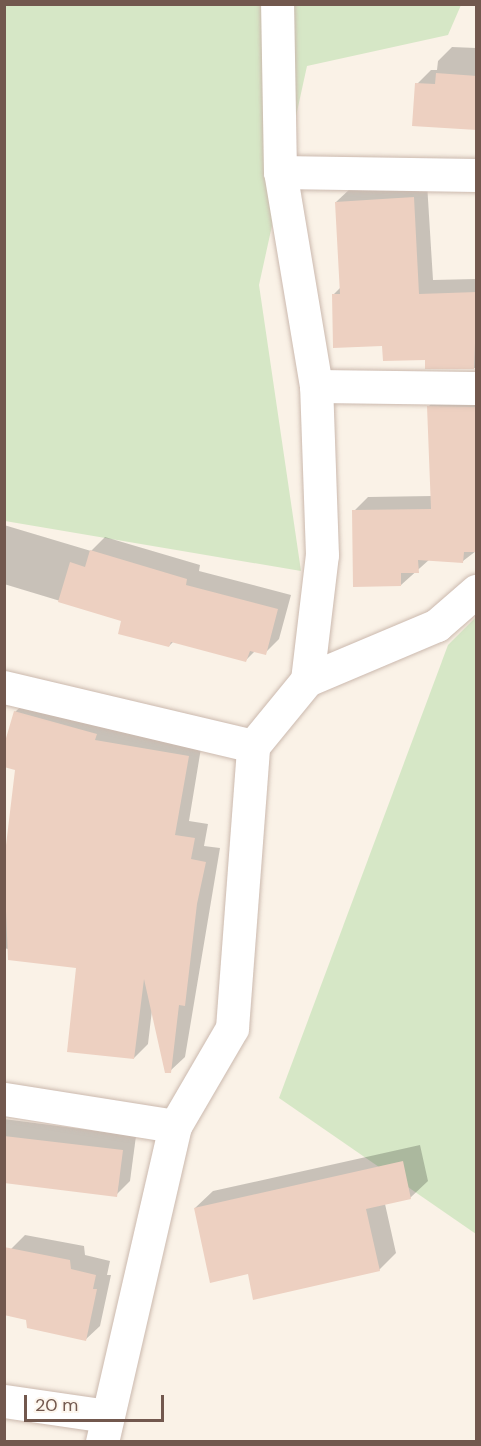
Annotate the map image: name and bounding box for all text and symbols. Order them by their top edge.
scale bar [27,1383,166,1421]
text: 20 m [35,1393,78,1417]

